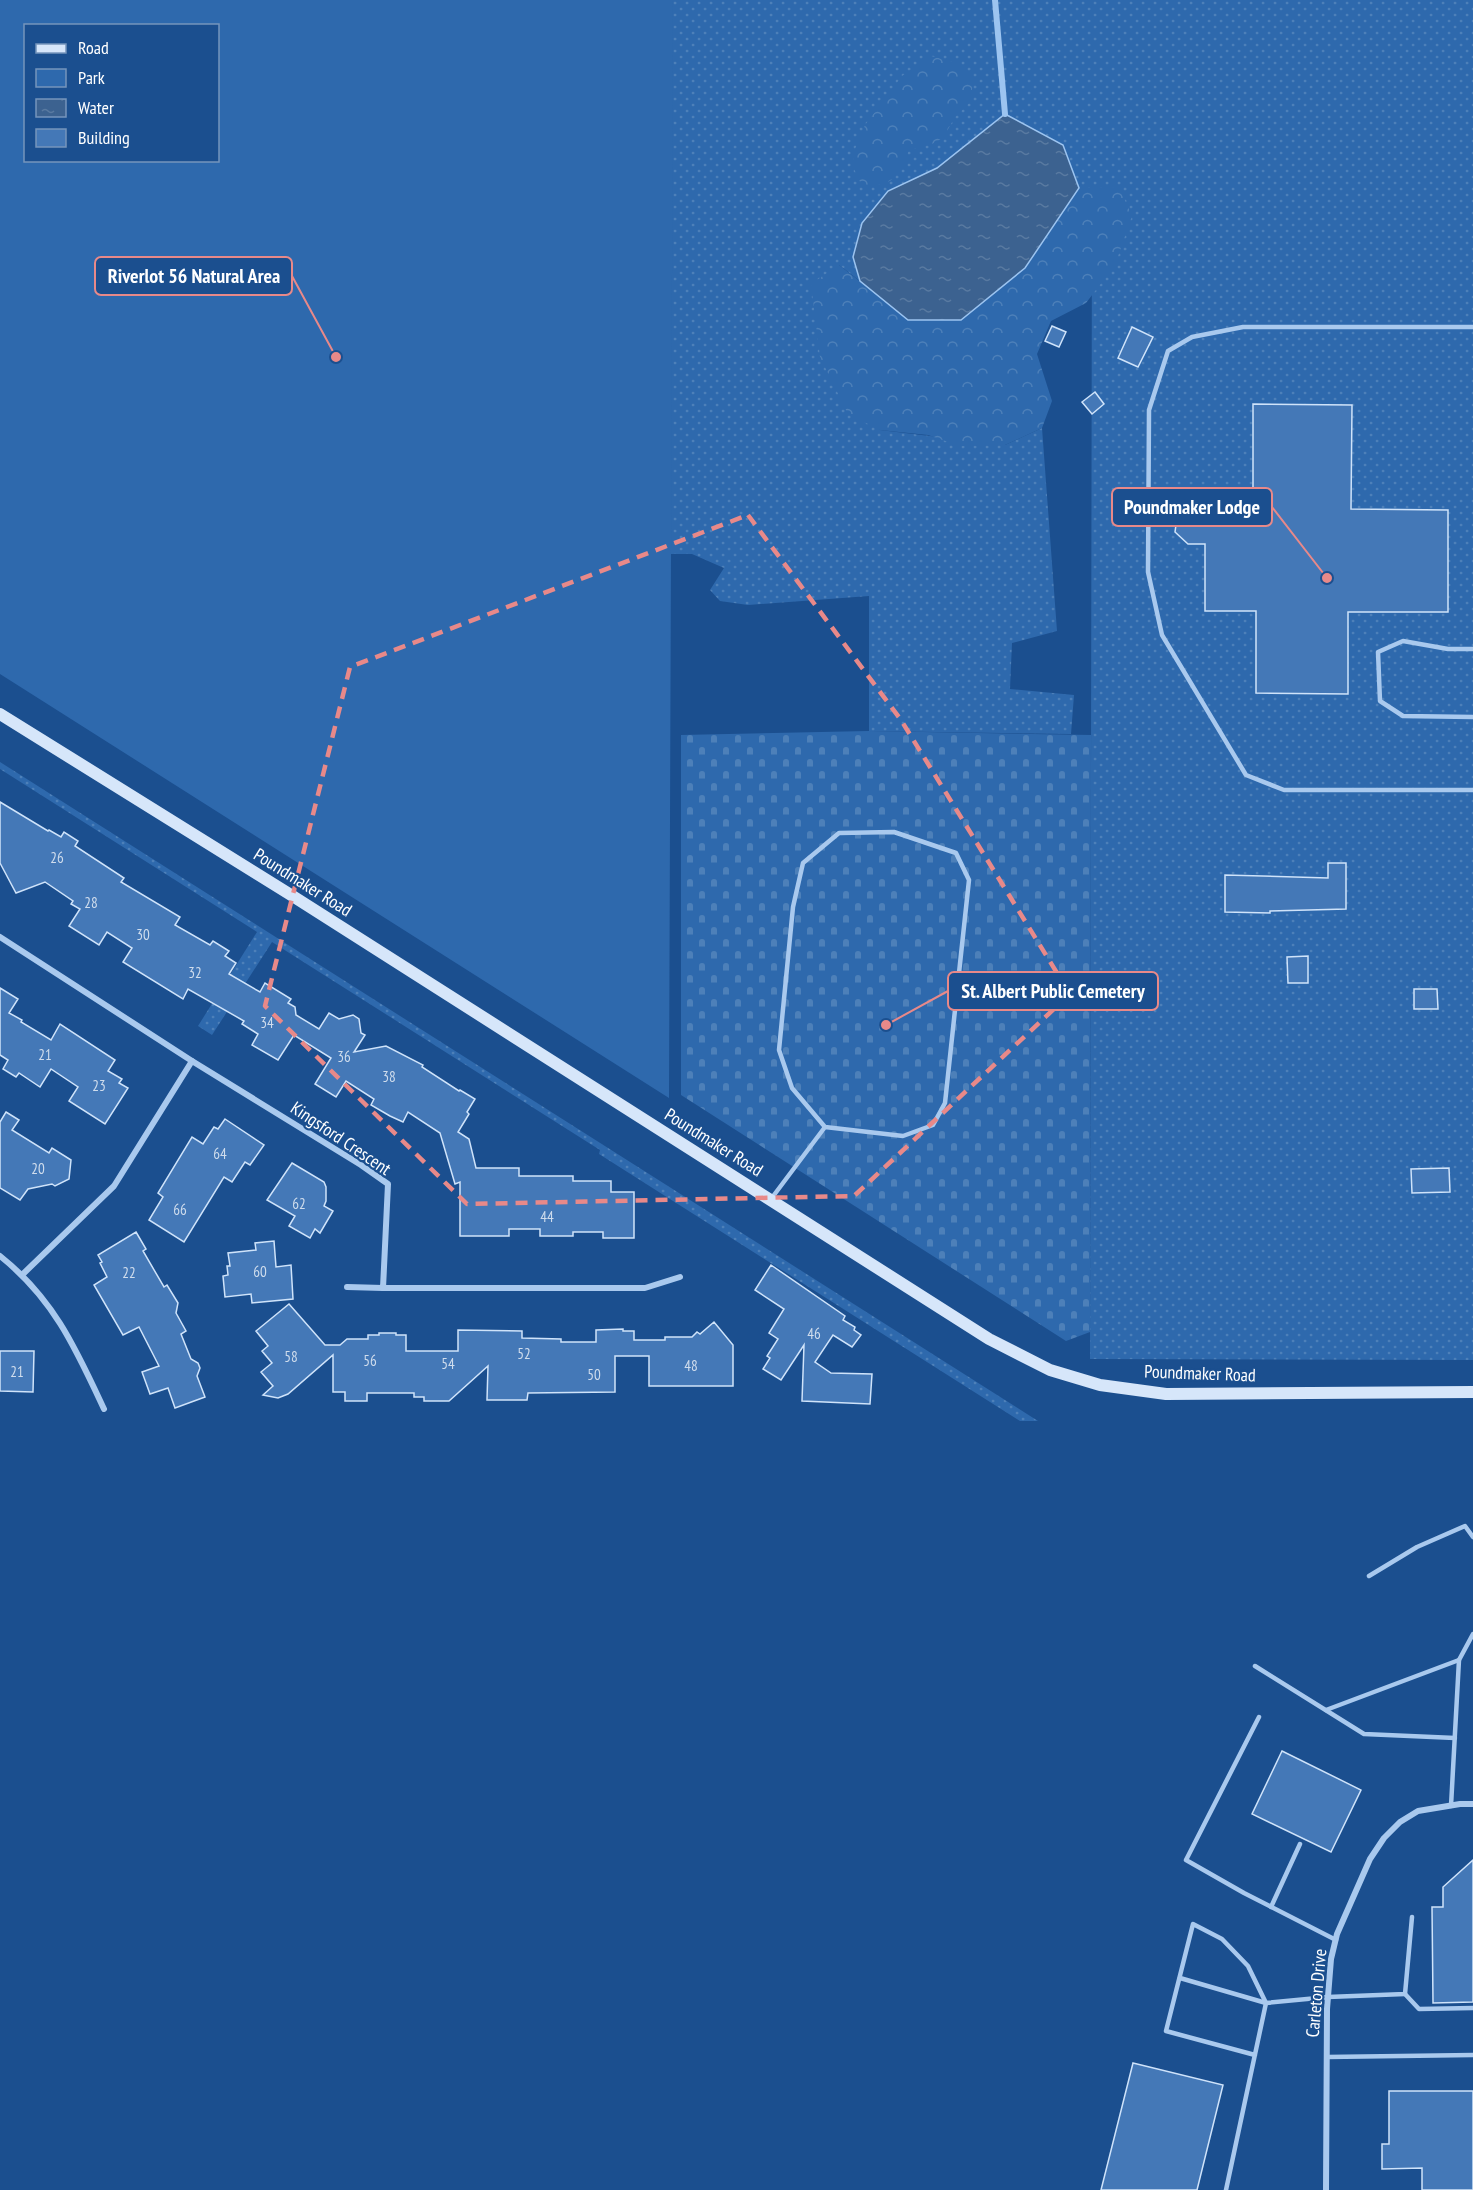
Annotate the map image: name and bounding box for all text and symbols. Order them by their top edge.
legend [24,24,219,162]
text: Road [78,36,109,59]
text: Park [78,66,105,89]
text: Water [78,96,114,119]
text: Building [78,126,130,149]
callout: Riverlot 56 Natural Area [95,257,292,295]
text: Riverlot 56 Natural Area [108,263,280,289]
callout: Poundmaker Lodge [1112,488,1272,526]
text: Poundmaker Lodge [1124,494,1260,520]
street label: Poundmaker Road [250,843,356,921]
house number: 26 [50,848,64,867]
house number: 28 [84,893,98,912]
house number: 30 [136,925,150,944]
house number: 32 [188,963,202,982]
callout: St. Albert Public Cemetery [948,972,1158,1010]
text: St. Albert Public Cemetery [961,978,1146,1004]
house number: 34 [260,1013,274,1032]
house number: 21 [38,1045,52,1064]
house number: 36 [337,1047,351,1066]
house number: 38 [382,1067,396,1086]
house number: 23 [92,1076,106,1095]
street label: Kingsford Crescent [286,1096,396,1180]
street label: Poundmaker Road [661,1103,767,1181]
house number: 64 [213,1144,227,1163]
house number: 20 [31,1159,45,1178]
house number: 62 [292,1194,306,1213]
house number: 66 [173,1200,187,1219]
house number: 44 [540,1207,554,1226]
house number: 60 [253,1262,267,1281]
house number: 22 [122,1263,136,1282]
house number: 46 [807,1324,821,1343]
house number: 52 [517,1344,531,1363]
house number: 58 [284,1347,298,1366]
house number: 56 [363,1351,377,1370]
house number: 54 [441,1354,455,1373]
house number: 48 [684,1356,698,1375]
street label: Poundmaker Road [1144,1360,1256,1386]
house number: 21 [10,1362,24,1381]
house number: 50 [587,1365,601,1384]
street label: Carleton Drive [1301,1948,1331,2038]

